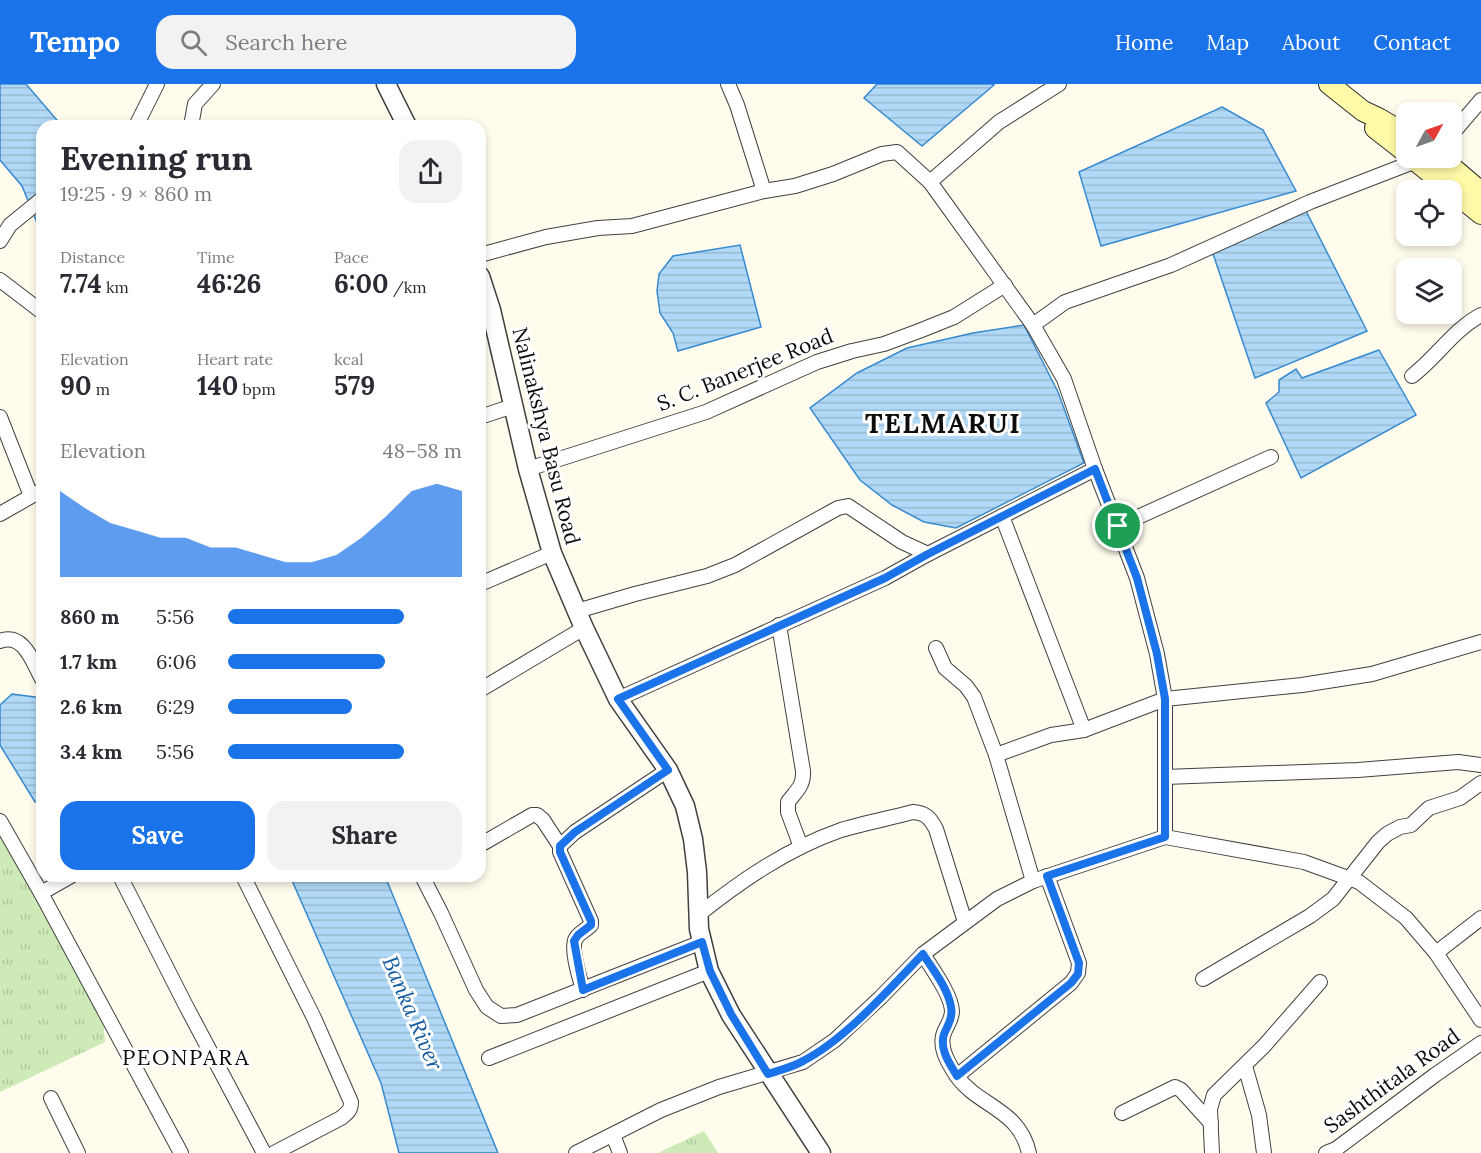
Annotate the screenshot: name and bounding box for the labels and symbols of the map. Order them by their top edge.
north arrow [1396,102,1462,168]
street label: S. C. Banerjee Road [653,322,837,417]
street label: Nalinakshya Basu Road [506,324,587,547]
district label: TELMARUI [865,406,1021,440]
pin [1092,500,1143,551]
water label: Banka River [376,952,450,1075]
street label: Sashthitala Road [1318,1022,1465,1139]
district label: PEONPARA [122,1043,250,1071]

